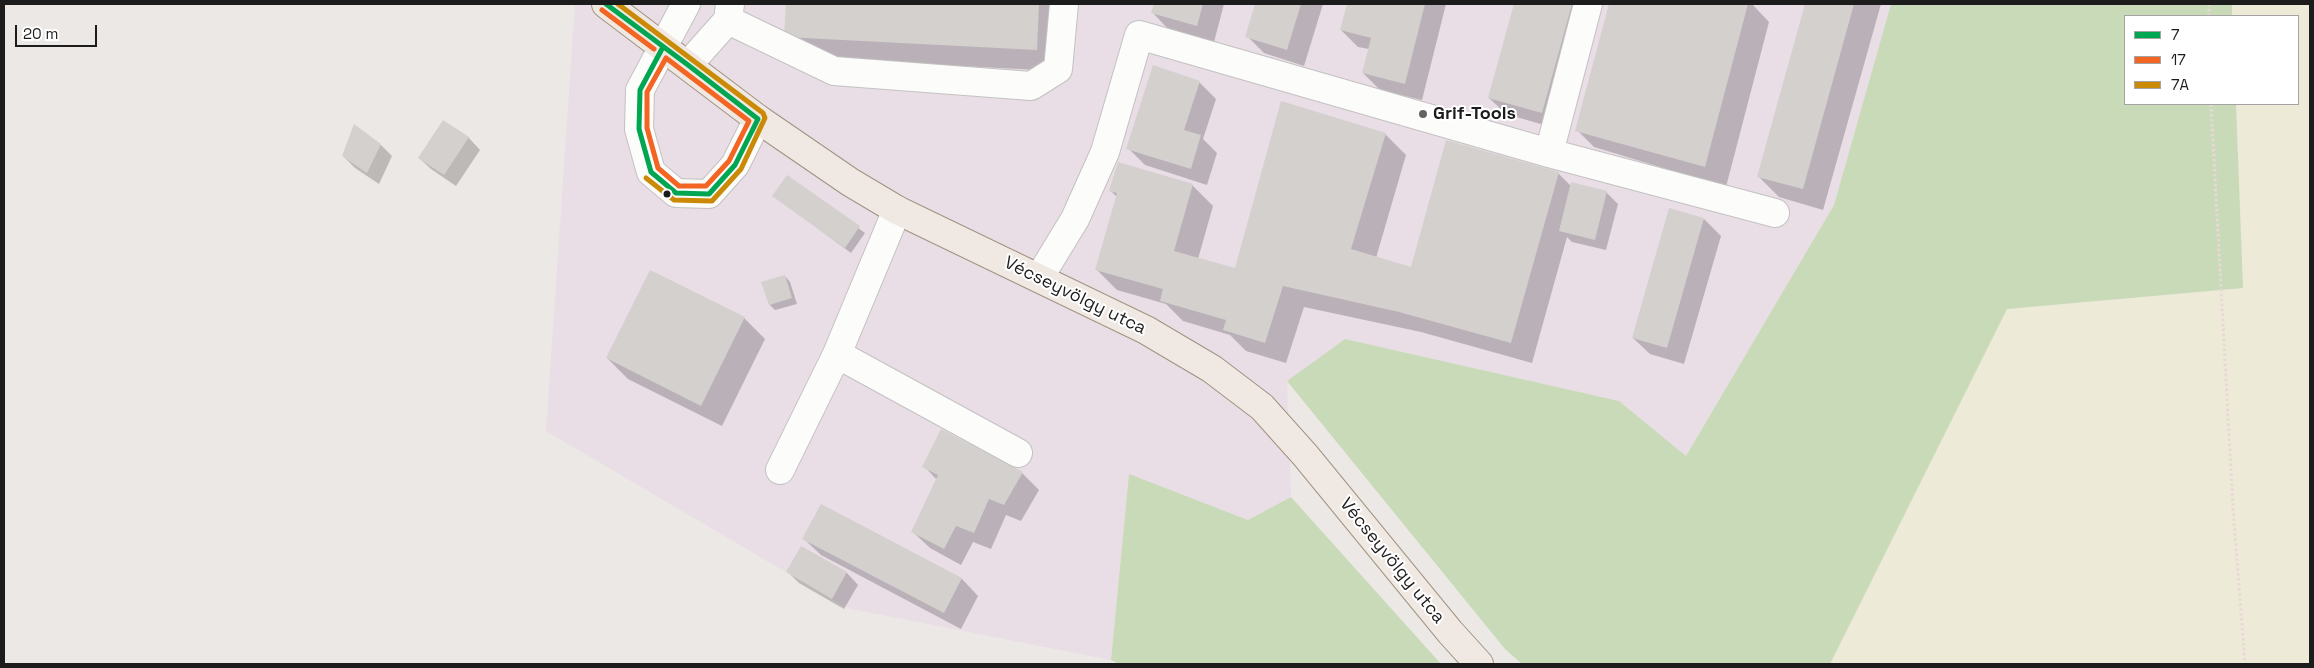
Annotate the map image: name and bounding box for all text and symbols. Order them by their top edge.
scale bar [18,15,100,47]
legend [2124,15,2299,105]
text: 20 m [23,24,58,43]
text: 7 [2171,25,2179,44]
text: 17 [2171,50,2186,69]
text: 7A [2171,75,2189,94]
place label: Grif-Tools [1433,103,1516,125]
marker: Grif-Tools [1417,108,1429,120]
unlabelled marker [662,189,672,199]
street label: Vécseyvölgy utca [1001,252,1149,340]
street label: Vécseyvölgy utca [1335,494,1449,628]

